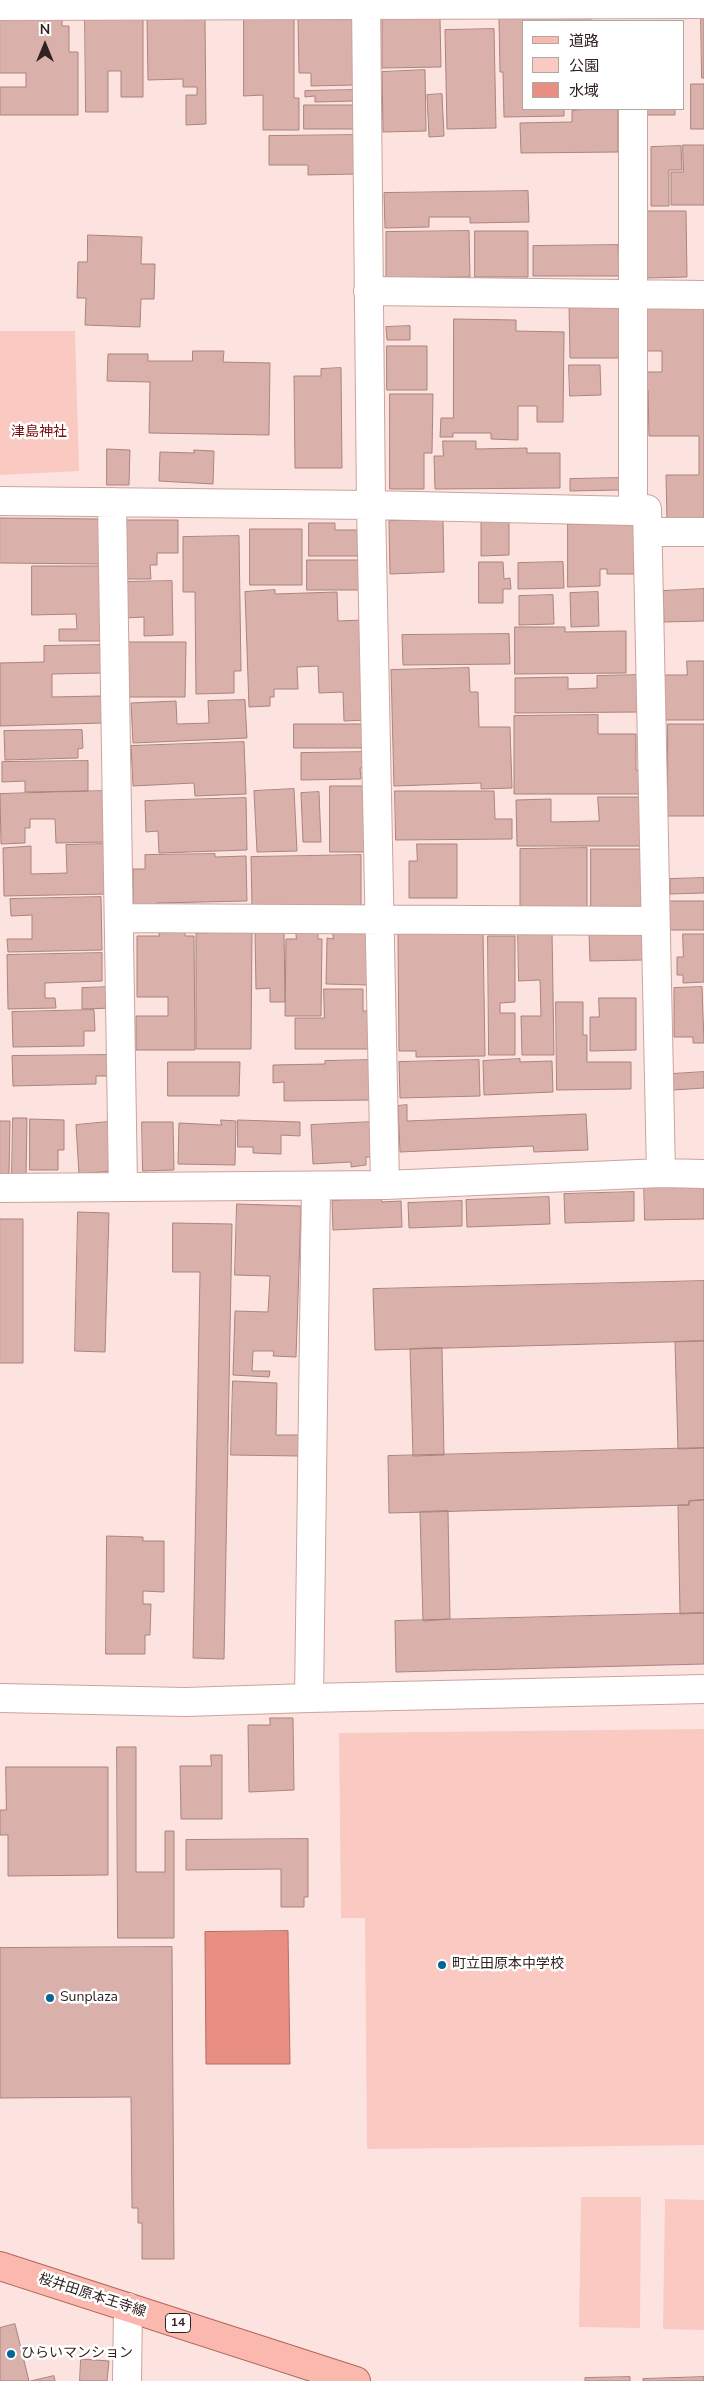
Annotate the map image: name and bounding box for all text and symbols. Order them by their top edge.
north arrow [20,20,70,70]
text: N [40,20,50,39]
legend [522,20,684,110]
text: 道路 [569,31,599,51]
text: 公園 [569,56,599,76]
text: 水域 [569,81,599,101]
park label: 津島神社 [11,425,67,441]
place label: 町立田原本中学校 [452,1957,564,1973]
marker: 町立田原本中学校 [436,1959,448,1971]
place label: Sunplaza [60,1990,118,2006]
marker: Sunplaza [44,1992,56,2004]
street label: 桜井田原本王寺線 [36,2271,148,2321]
road number: 14 [166,2314,190,2332]
place label: ひらいマンション [21,2346,133,2362]
marker: ひらいマンション [5,2348,17,2360]

